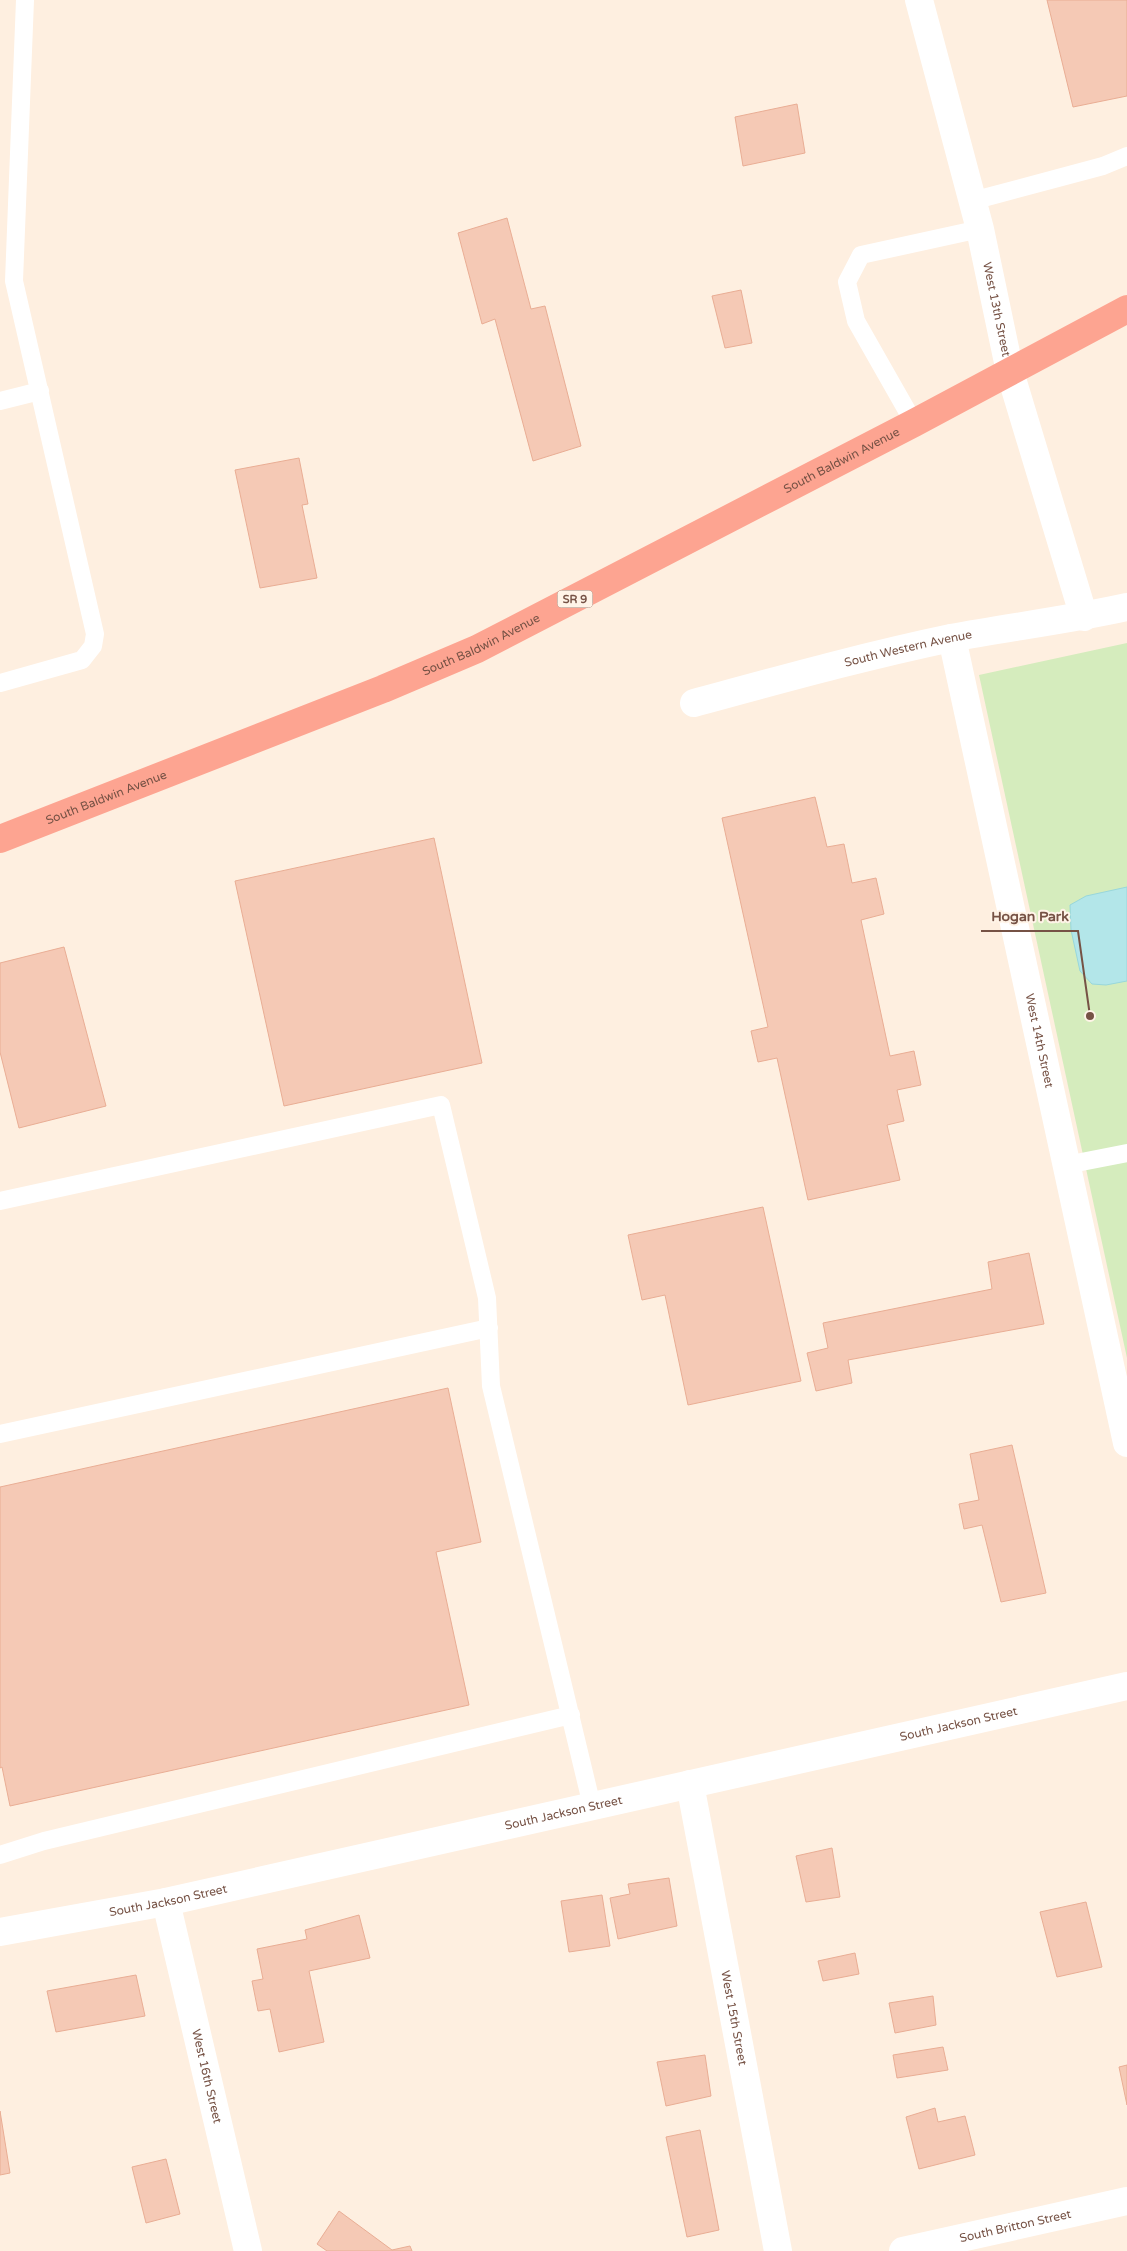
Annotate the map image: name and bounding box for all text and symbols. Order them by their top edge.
street label: West 13th Street [980,261,1014,358]
street label: South Baldwin Avenue [781,425,902,496]
road number: SR 9 [558,590,592,608]
street label: South Baldwin Avenue [420,611,542,678]
street label: South Western Avenue [843,627,973,670]
street label: South Baldwin Avenue [44,767,169,827]
callout: Hogan Park [981,902,1078,931]
text: Hogan Park [991,908,1069,925]
street label: West 14th Street [1022,992,1057,1090]
street label: South Jackson Street [898,1704,1019,1744]
street label: South Jackson Street [503,1793,624,1833]
street label: South Jackson Street [108,1881,229,1919]
street label: West 15th Street [718,1969,750,2067]
street label: West 16th Street [189,2028,225,2125]
street label: South Britton Street [958,2207,1073,2245]

